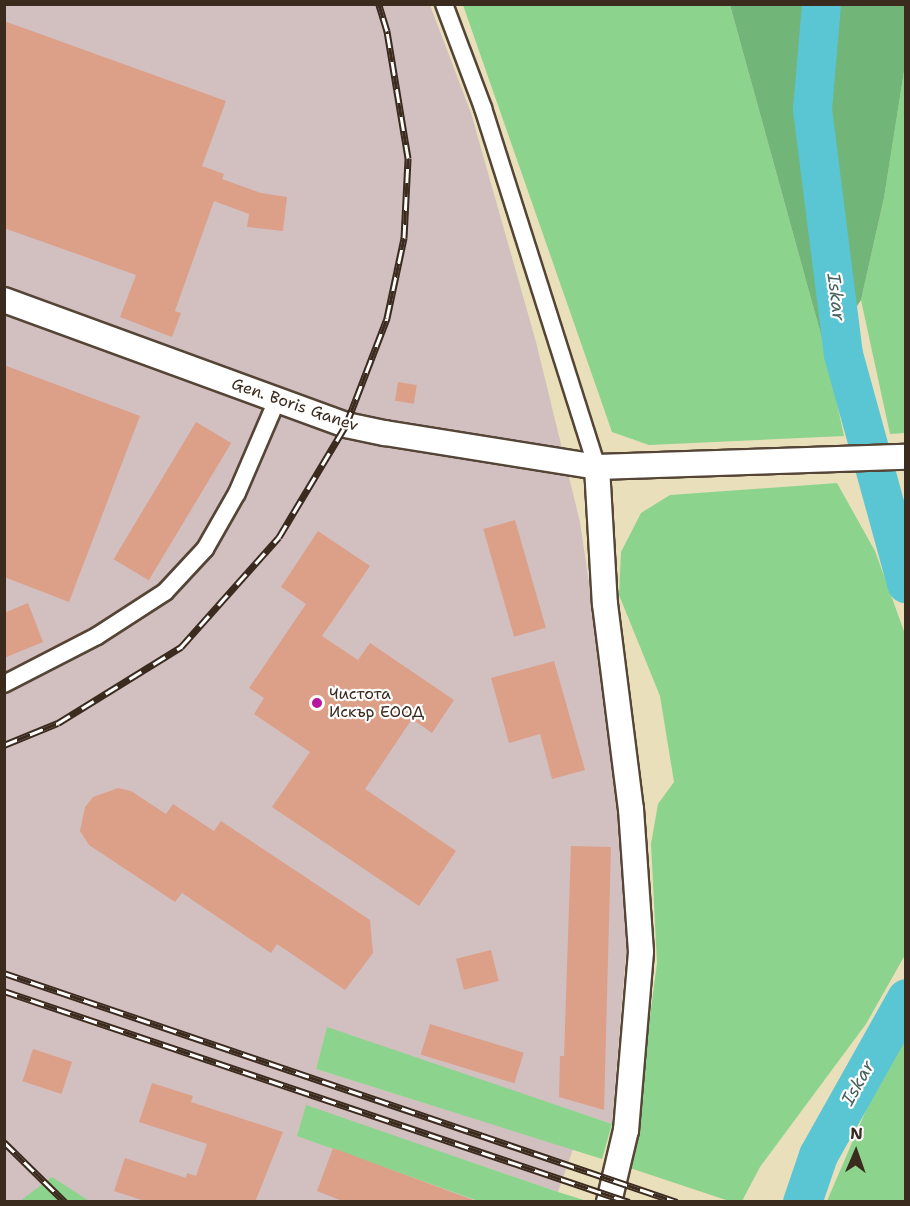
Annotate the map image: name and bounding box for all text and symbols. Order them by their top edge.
water label: Iskar [822,272,850,322]
street label: Gen. Boris Ganev [229,374,361,436]
place label: Чистота Искър ЕООД [329,684,424,722]
marker: Чистота Искър ЕООД [310,696,324,710]
water label: Iskar [837,1057,879,1109]
north arrow [826,1122,886,1182]
text: N [850,1123,863,1144]

